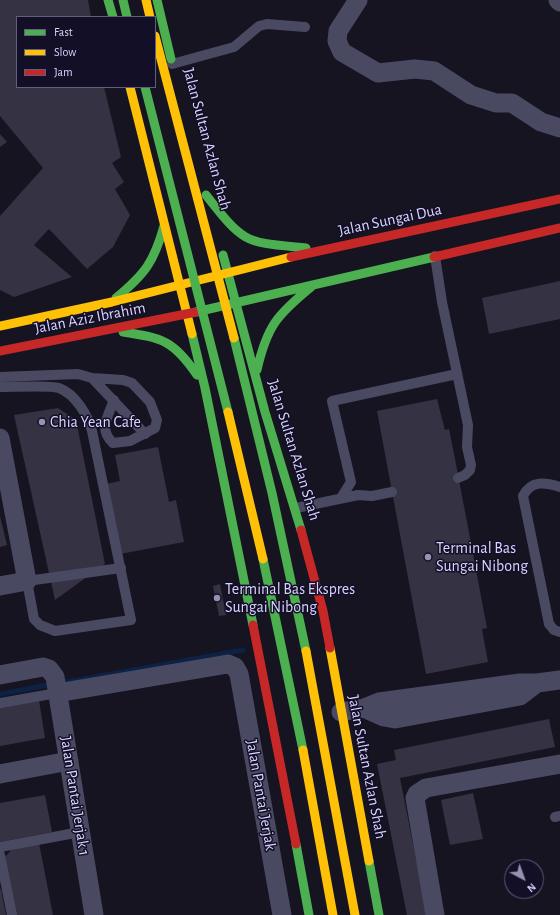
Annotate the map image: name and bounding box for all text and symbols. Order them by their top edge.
legend [16,16,156,88]
text: Fast [54,26,73,38]
text: Slow [54,46,76,58]
text: Jam [54,66,73,78]
street label: Jalan Sultan Azlan Shah [179,66,235,212]
street label: Jalan Sungai Dua [337,200,443,240]
street label: Jalan Aziz Ibrahim [33,298,147,338]
street label: Jalan Sultan Azlan Shah [263,377,325,523]
place label: Chia Yean Cafe [50,412,141,432]
marker: Chia Yean Cafe [37,417,47,427]
place label: Terminal Bas Sungai Nibong [436,538,528,576]
marker: Terminal Bas Sungai Nibong [423,552,433,562]
place label: Terminal Bas Ekspres Sungai Nibong [225,579,355,617]
marker: Terminal Bas Ekspres Sungai Nibong [212,593,222,603]
street label: Jalan Sultan Azlan Shah [344,693,390,841]
street label: Jalan Pantai Jerjak 1 [56,735,94,857]
street label: Jalan Pantai Jerjak [242,738,280,852]
north arrow [504,859,544,899]
text: N [525,881,538,894]

